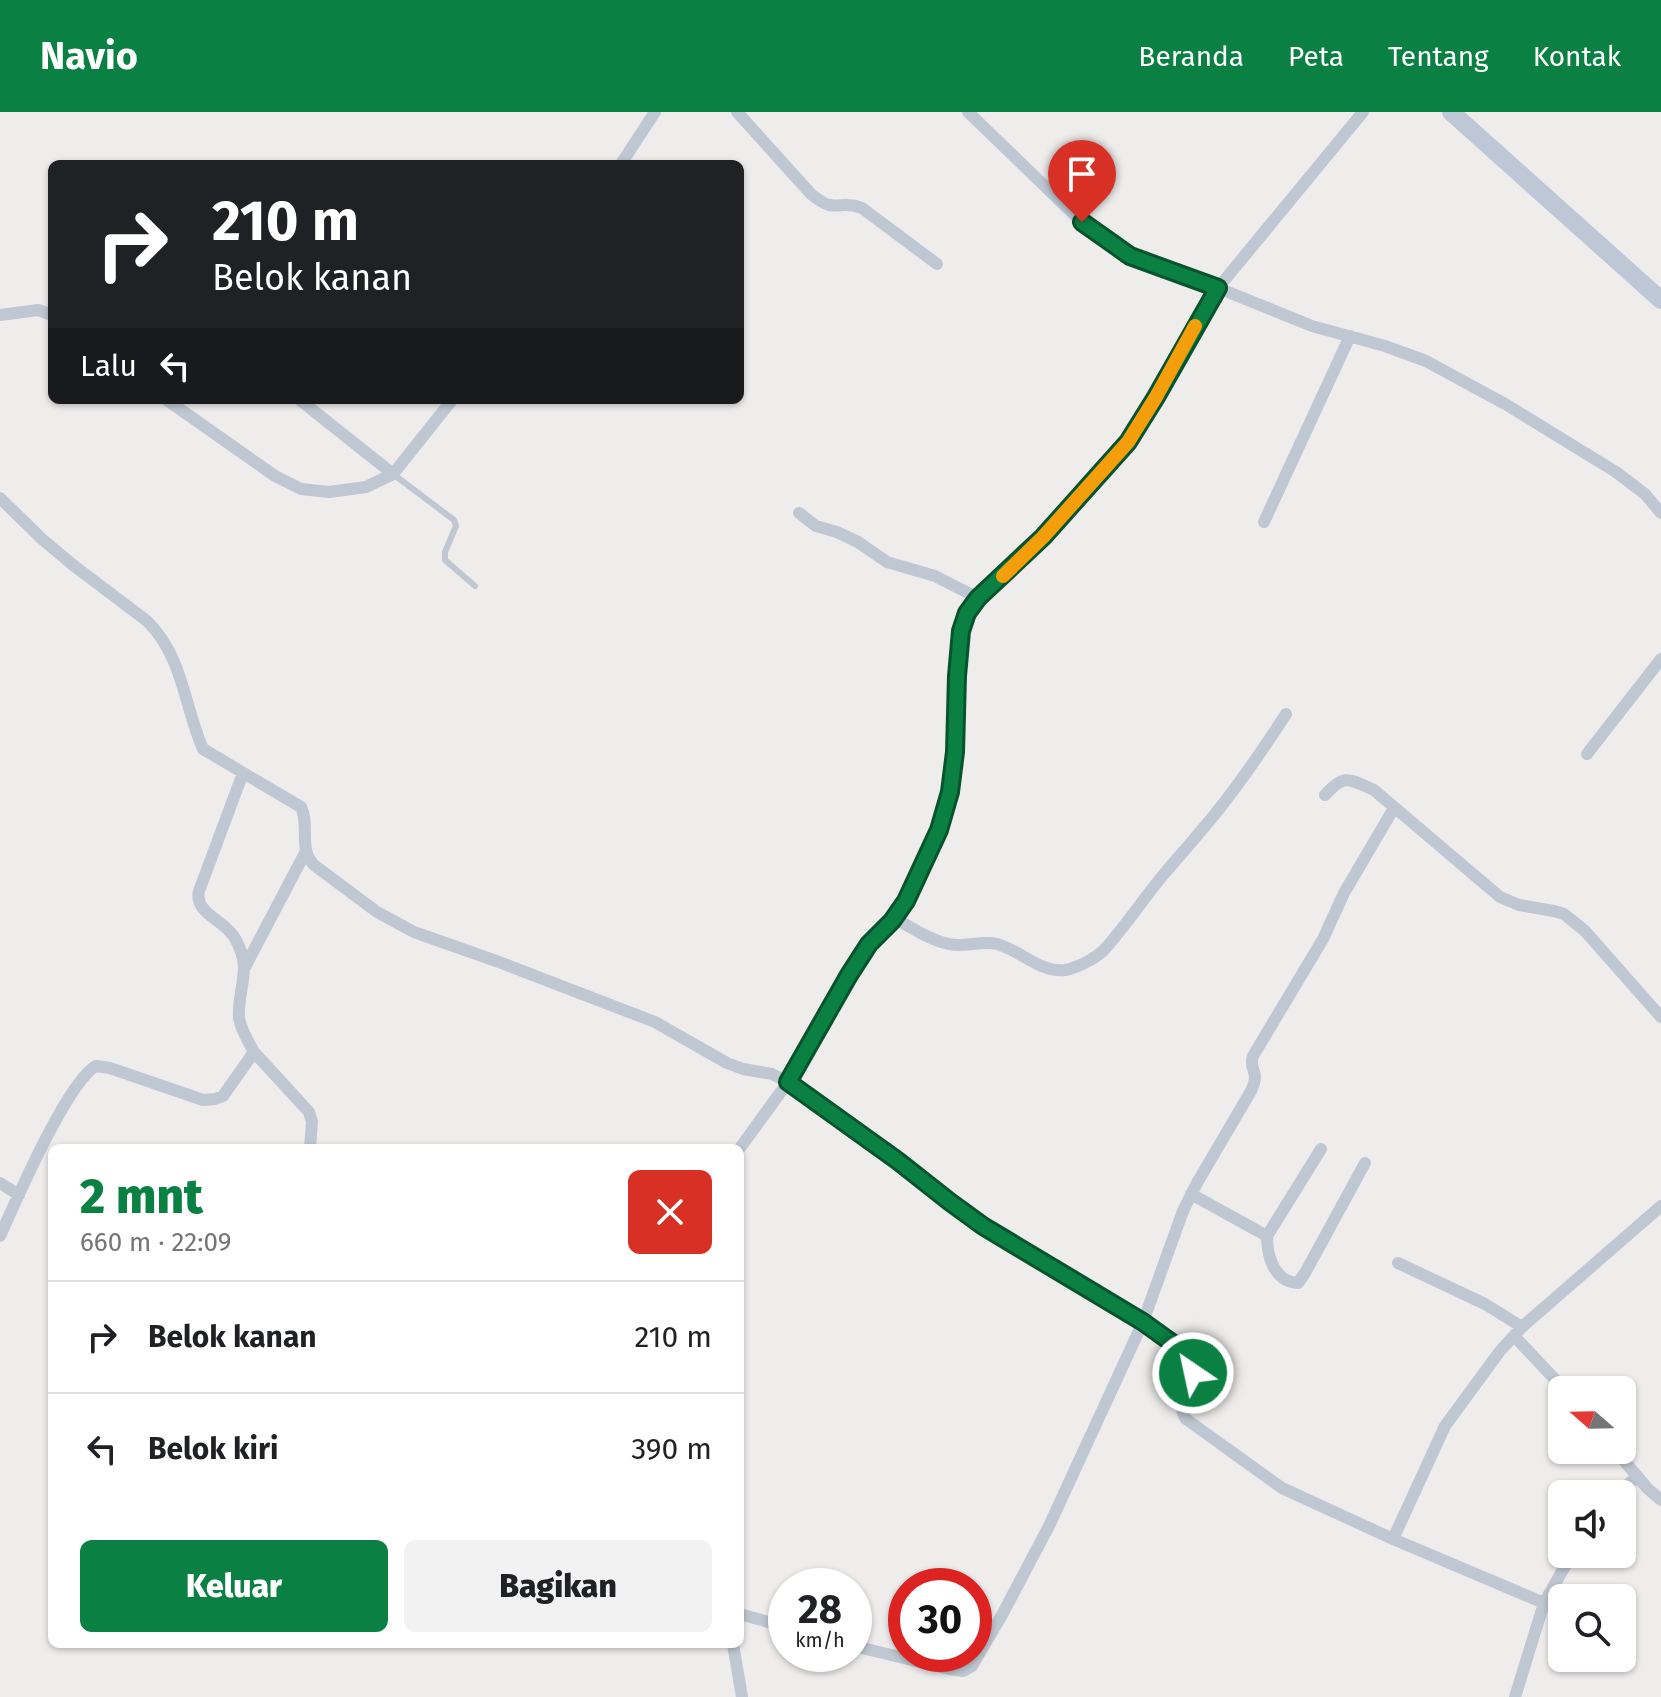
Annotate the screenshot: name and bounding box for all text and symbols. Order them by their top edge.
text: Navio [40,33,138,79]
text: Beranda [1138,40,1244,73]
text: Peta [1288,40,1344,73]
text: Tentang [1388,40,1489,73]
text: Kontak [1533,40,1621,73]
pin [1048,140,1116,222]
icon: arrive [1060,152,1104,196]
text: 210 m [212,188,359,255]
icon: right [80,192,184,296]
text: Belok kanan [212,256,412,300]
icon: left [153,344,197,388]
text: Lalu [80,348,137,384]
text: 2 mnt [80,1168,203,1226]
button: close [628,1170,712,1254]
text: 660 m · 22:09 [80,1227,231,1258]
icon: right [80,1315,124,1359]
text: Belok kanan [148,1319,317,1355]
text: 210 m [635,1319,712,1355]
position arrow [1151,1331,1235,1415]
north arrow [1548,1376,1636,1464]
map controls [1548,1376,1636,1672]
icon: left [80,1427,124,1471]
text: Belok kiri [148,1431,279,1467]
text: 390 m [631,1431,712,1467]
button: sound [1548,1480,1636,1568]
button: Keluar [80,1540,388,1632]
button: Bagikan [404,1540,712,1632]
speed limit sign: 30 [888,1568,992,1672]
button: search [1548,1584,1636,1672]
text: 28 [798,1586,842,1634]
text: km/h [795,1628,845,1652]

